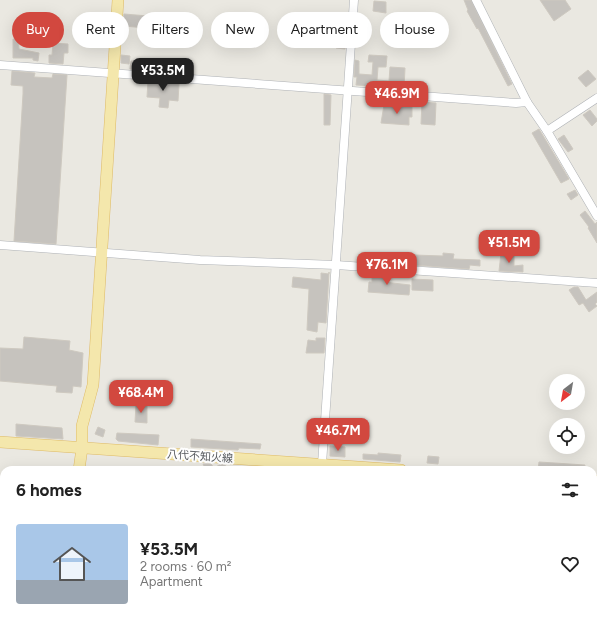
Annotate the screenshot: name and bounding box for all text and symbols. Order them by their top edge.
chip: Buy [12,12,64,48]
chip: Rent [72,12,129,48]
chip: Filters [137,12,203,48]
chip: New [211,12,269,48]
chip: Apartment [277,12,372,48]
chip: House [380,12,449,48]
pin: ¥53.5M [130,58,196,92]
text: ¥53.5M [141,63,185,78]
pin: ¥46.9M [364,81,430,115]
text: ¥46.9M [374,86,420,101]
pin: ¥51.5M [476,230,542,264]
text: ¥51.5M [488,235,530,250]
pin: ¥76.1M [354,252,420,286]
text: ¥76.1M [366,257,408,272]
north arrow [549,374,585,410]
map controls [549,374,585,454]
pin: ¥68.4M [108,380,174,414]
text: ¥68.4M [118,385,164,400]
pin: ¥46.7M [305,418,371,452]
button: locate [549,418,585,454]
text: ¥46.7M [315,423,361,438]
street label: 八代不知火線 [167,448,233,465]
icon: filters [559,479,581,501]
text: 6 homes [16,480,82,500]
text: ¥53.5M [140,539,198,559]
icon: home [48,540,96,588]
icon: heart [559,553,581,575]
text: 2 rooms · 60 m² [140,559,231,574]
text: Apartment [140,574,203,589]

